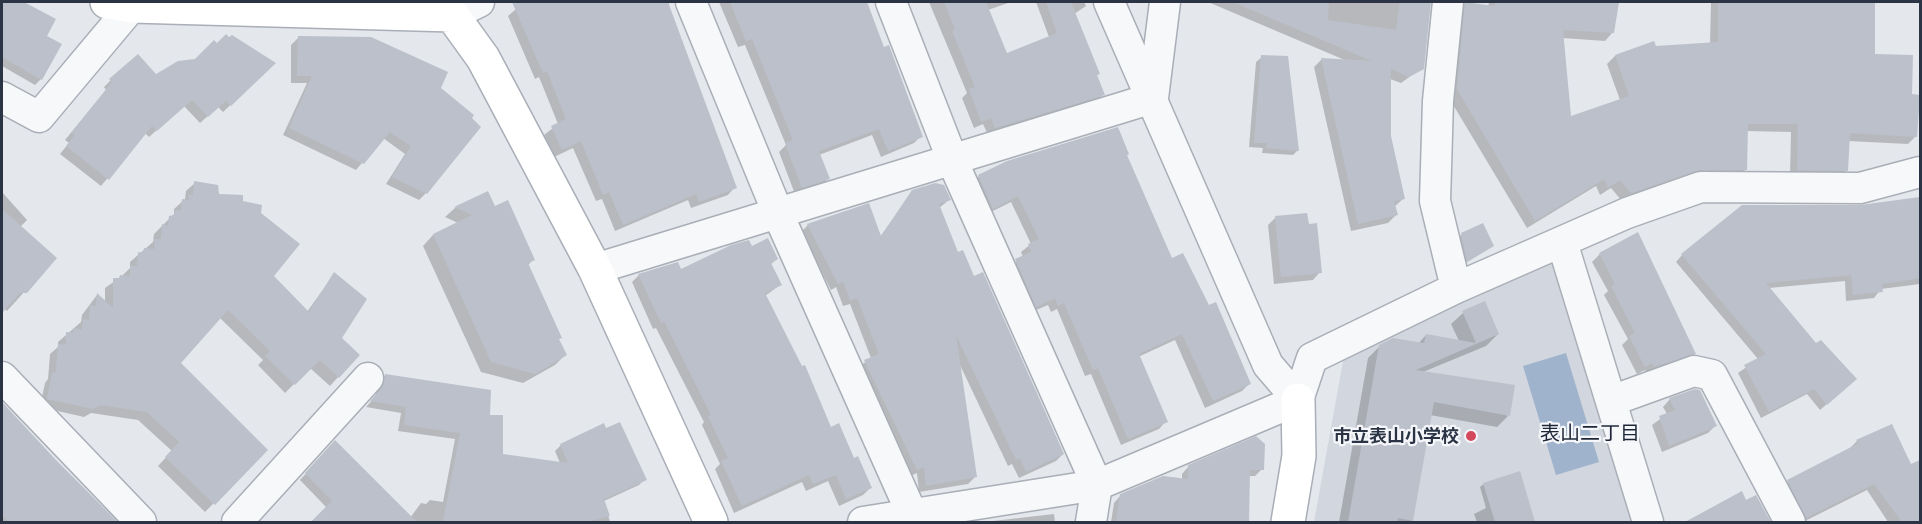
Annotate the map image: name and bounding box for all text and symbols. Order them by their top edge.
district label: 表山二丁目 [1540,422,1640,446]
place label: 市立表山小学校 [1333,425,1459,447]
marker: 市立表山小学校 [1464,429,1478,443]

